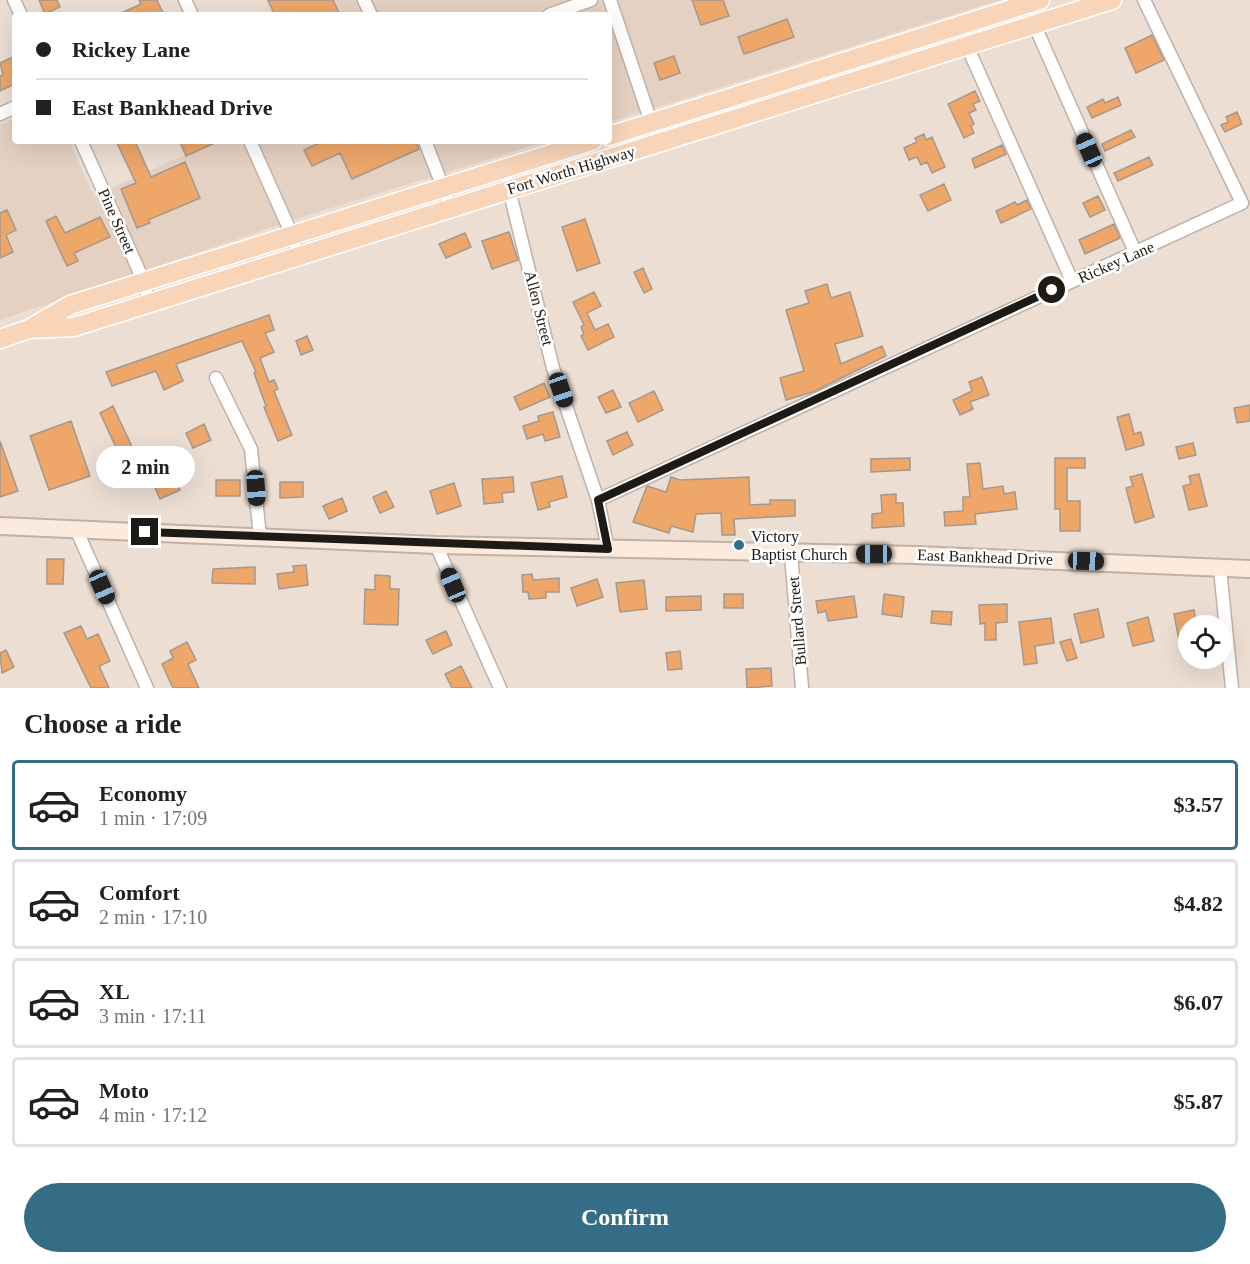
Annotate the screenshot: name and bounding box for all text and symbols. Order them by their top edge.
text: Rickey Lane [72,37,190,62]
text: East Bankhead Drive [72,95,272,120]
car [1073,130,1105,170]
street label: Fort Worth Highway [505,142,637,198]
street label: Pine Street [95,186,139,257]
street label: Rickey Lane [1075,238,1157,287]
street label: Allen Street [521,269,557,348]
route start [1038,276,1065,303]
car [547,370,575,410]
callout: 2 min [96,445,195,487]
text: 2 min [121,456,170,478]
car [246,469,266,507]
route end [131,518,158,545]
place label: Victory Baptist Church [751,528,847,564]
marker: Victory Baptist Church [732,538,746,552]
car [856,545,892,563]
street label: East Bankhead Drive [917,546,1053,568]
car [1068,551,1104,571]
car [438,565,468,605]
car [86,567,118,607]
street label: Bullard Street [785,575,809,666]
map controls [1178,615,1232,669]
button: locate [1178,615,1232,669]
text: Choose a ride [24,709,182,739]
icon: car [27,778,81,832]
text: Economy [99,781,187,806]
text: $3.57 [1174,792,1223,817]
text: 1 min · 17:09 [99,807,207,829]
icon: car [27,877,81,931]
text: Comfort [99,880,180,905]
text: $4.82 [1174,891,1223,916]
text: 2 min · 17:10 [99,906,207,928]
icon: car [27,976,81,1030]
text: XL [99,979,130,1004]
text: $6.07 [1174,990,1223,1015]
text: 3 min · 17:11 [99,1005,207,1027]
icon: car [27,1075,81,1129]
text: Moto [99,1078,149,1103]
text: $5.87 [1174,1089,1223,1114]
text: 4 min · 17:12 [99,1104,207,1126]
button: Confirm [24,1183,1226,1252]

